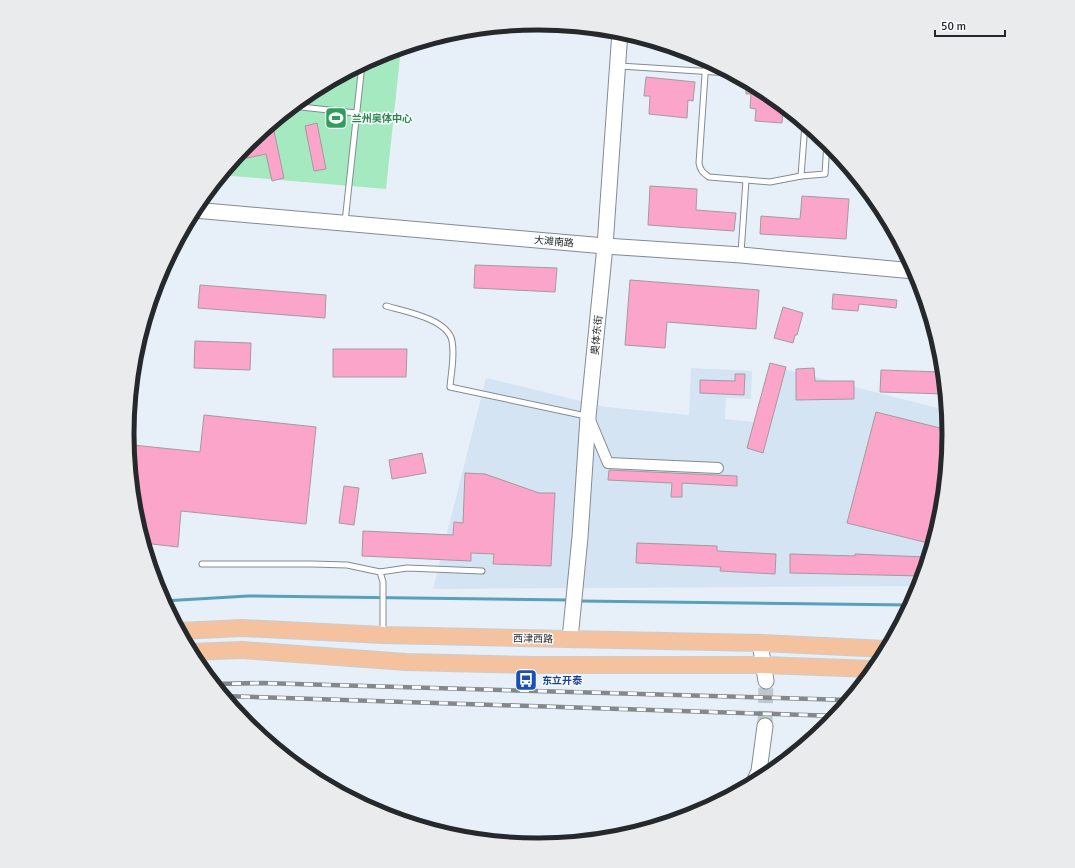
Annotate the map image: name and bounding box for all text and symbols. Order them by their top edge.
scale bar [935,12,1005,38]
text: 50 m [941,19,966,34]
sports icon: 兰州奥体中心 [323,105,349,131]
place label: 兰州奥体中心 [352,112,412,125]
street label: 大滩南路 [533,234,574,250]
street label: 奥体东街 [589,315,605,356]
street label: 西津西路 [513,633,553,645]
bus stop icon: 东立开泰 [513,667,539,693]
place label: 东立开泰 [542,675,583,687]

